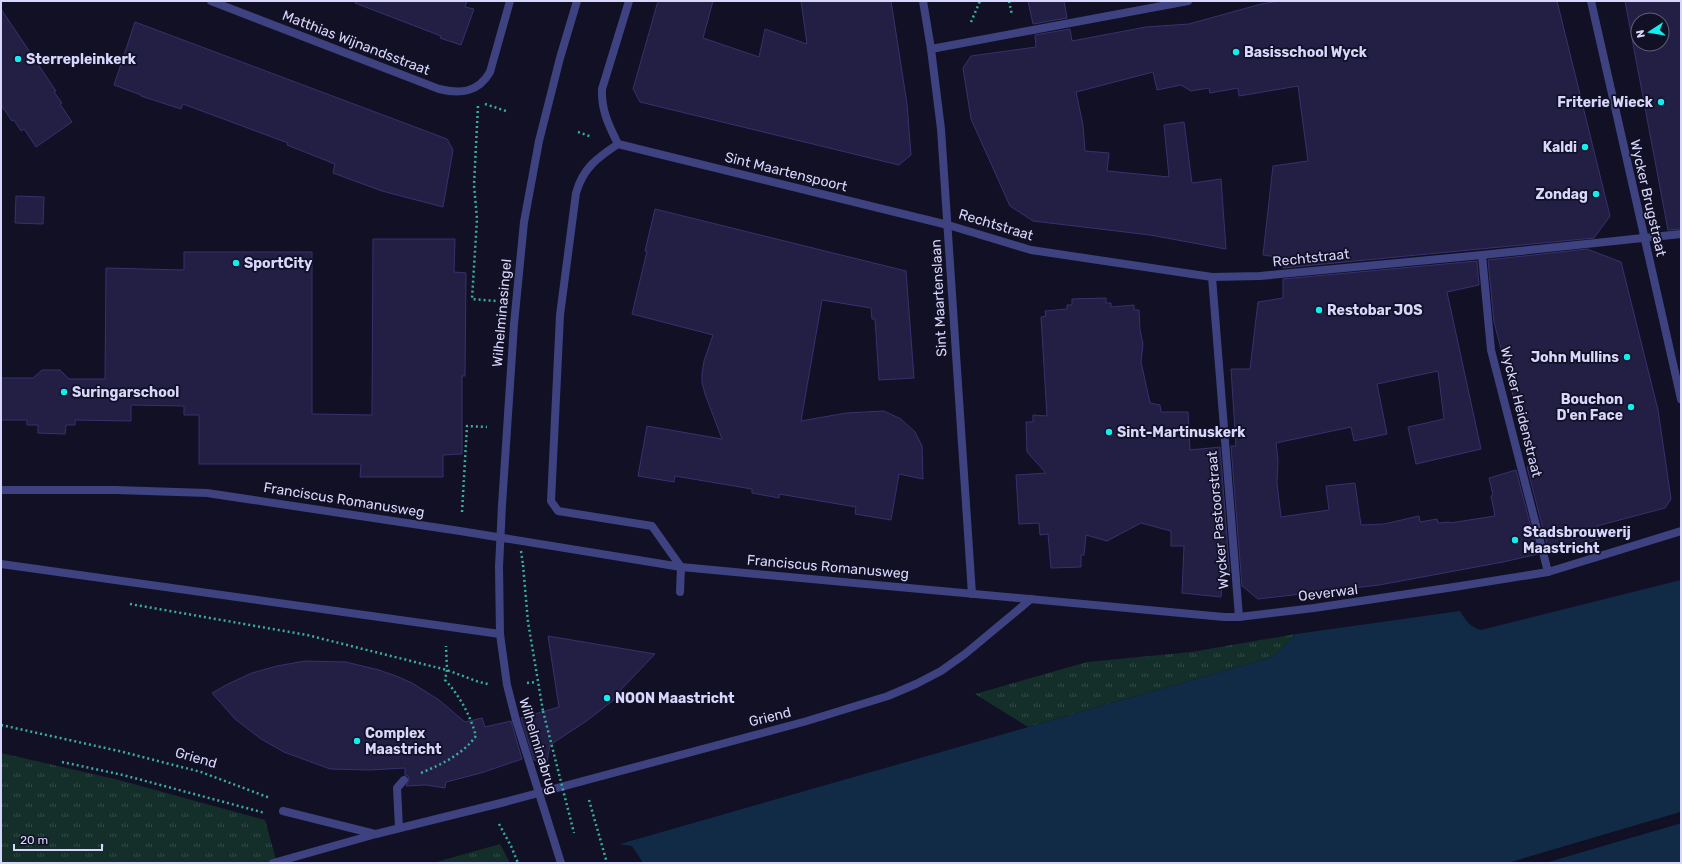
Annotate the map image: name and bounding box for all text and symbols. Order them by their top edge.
street label: Matthias Wijnandsstraat [280,7,433,79]
north arrow [1630,12,1670,52]
text: N [1634,29,1648,39]
place label: Basisschool Wyck [1244,44,1368,61]
marker: Basisschool Wyck [1231,47,1241,57]
place label: Sterrepleinkerk [26,51,137,68]
marker: Sterrepleinkerk [13,54,23,64]
place label: Friterie Wieck [1557,94,1654,111]
marker: Friterie Wieck [1656,97,1666,107]
street label: Wycker Brugstraat [1626,138,1670,259]
place label: Kaldi [1543,139,1577,156]
marker: Kaldi [1580,142,1590,152]
street label: Sint Maartenspoort [723,149,849,196]
place label: Zondag [1535,186,1588,203]
marker: Zondag [1591,189,1601,199]
street label: Rechtstraat [957,206,1036,245]
street label: Sint Maartenslaan [927,239,951,357]
street label: Rechtstraat [1272,245,1351,270]
place label: SportCity [244,255,313,272]
marker: SportCity [231,258,241,268]
street label: Wilhelminasingel [489,258,515,368]
place label: Restobar JOS [1327,302,1423,319]
marker: Restobar JOS [1314,305,1324,315]
street label: Wycker Heidenstraat [1497,345,1546,480]
place label: John Mullins [1531,349,1619,366]
marker: John Mullins [1622,352,1632,362]
place label: Suringarschool [72,384,179,401]
marker: Suringarschool [59,387,69,397]
place label: Bouchon D'en Face [1556,391,1623,424]
marker: Bouchon D'en Face [1626,402,1636,412]
place label: Sint-Martinuskerk [1117,424,1246,441]
marker: Sint-Martinuskerk [1104,427,1114,437]
street label: Wycker Pastoorstraat [1203,450,1233,590]
street label: Franciscus Romanusweg [262,479,426,521]
place label: Stadsbrouwerij Maastricht [1523,524,1631,557]
marker: Stadsbrouwerij Maastricht [1510,535,1520,545]
street label: Franciscus Romanusweg [746,551,910,583]
street label: Oeverwal [1297,581,1359,605]
place label: NOON Maastricht [615,690,735,707]
marker: NOON Maastricht [602,693,612,703]
street label: Wilhelminabrug [515,696,561,796]
street label: Griend [747,704,793,730]
place label: Complex Maastricht [365,725,442,758]
marker: Complex Maastricht [352,736,362,746]
street label: Griend [173,744,219,772]
scale bar [14,826,102,852]
text: 20 m [20,833,48,847]

